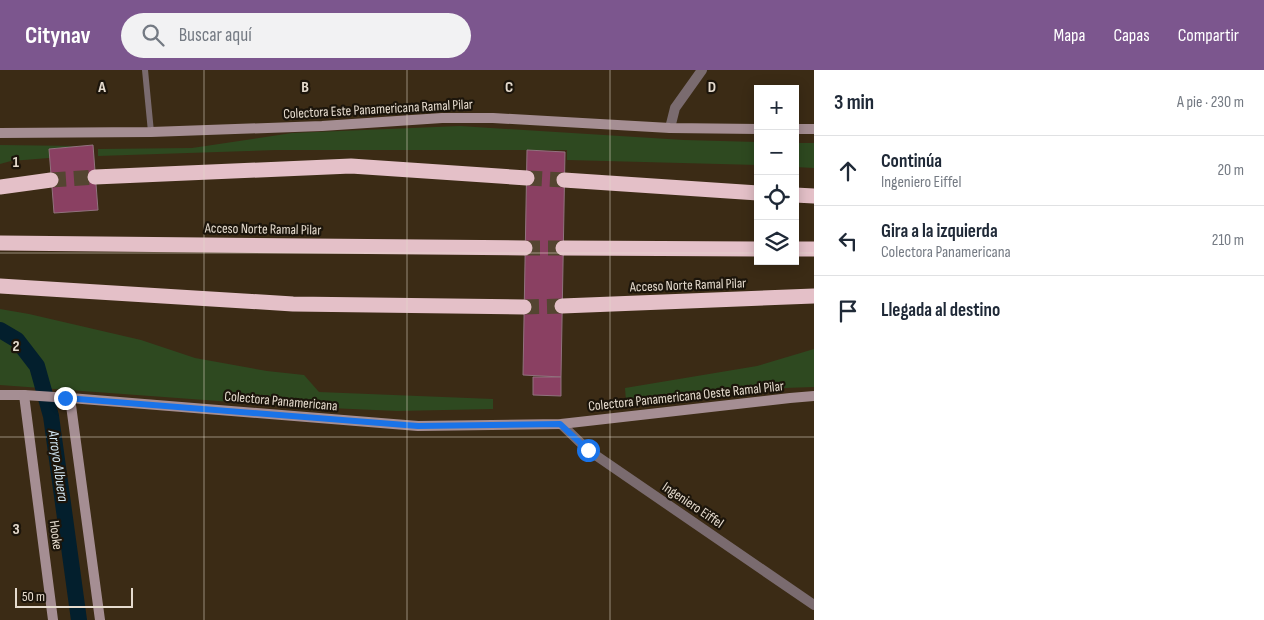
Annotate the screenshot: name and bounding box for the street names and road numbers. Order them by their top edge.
street label: Colectora Este Panamericana Ramal Pilar [283,96,473,122]
street label: Acceso Norte Ramal Pilar [204,219,321,239]
street label: Acceso Norte Ramal Pilar [628,274,747,296]
street label: Colectora Panamericana Oeste Ramal Pilar [587,377,785,415]
street label: Colectora Panamericana [224,388,338,414]
street label: Ingeniero Eiffel [659,478,727,532]
street label: Hooke [46,519,66,551]

